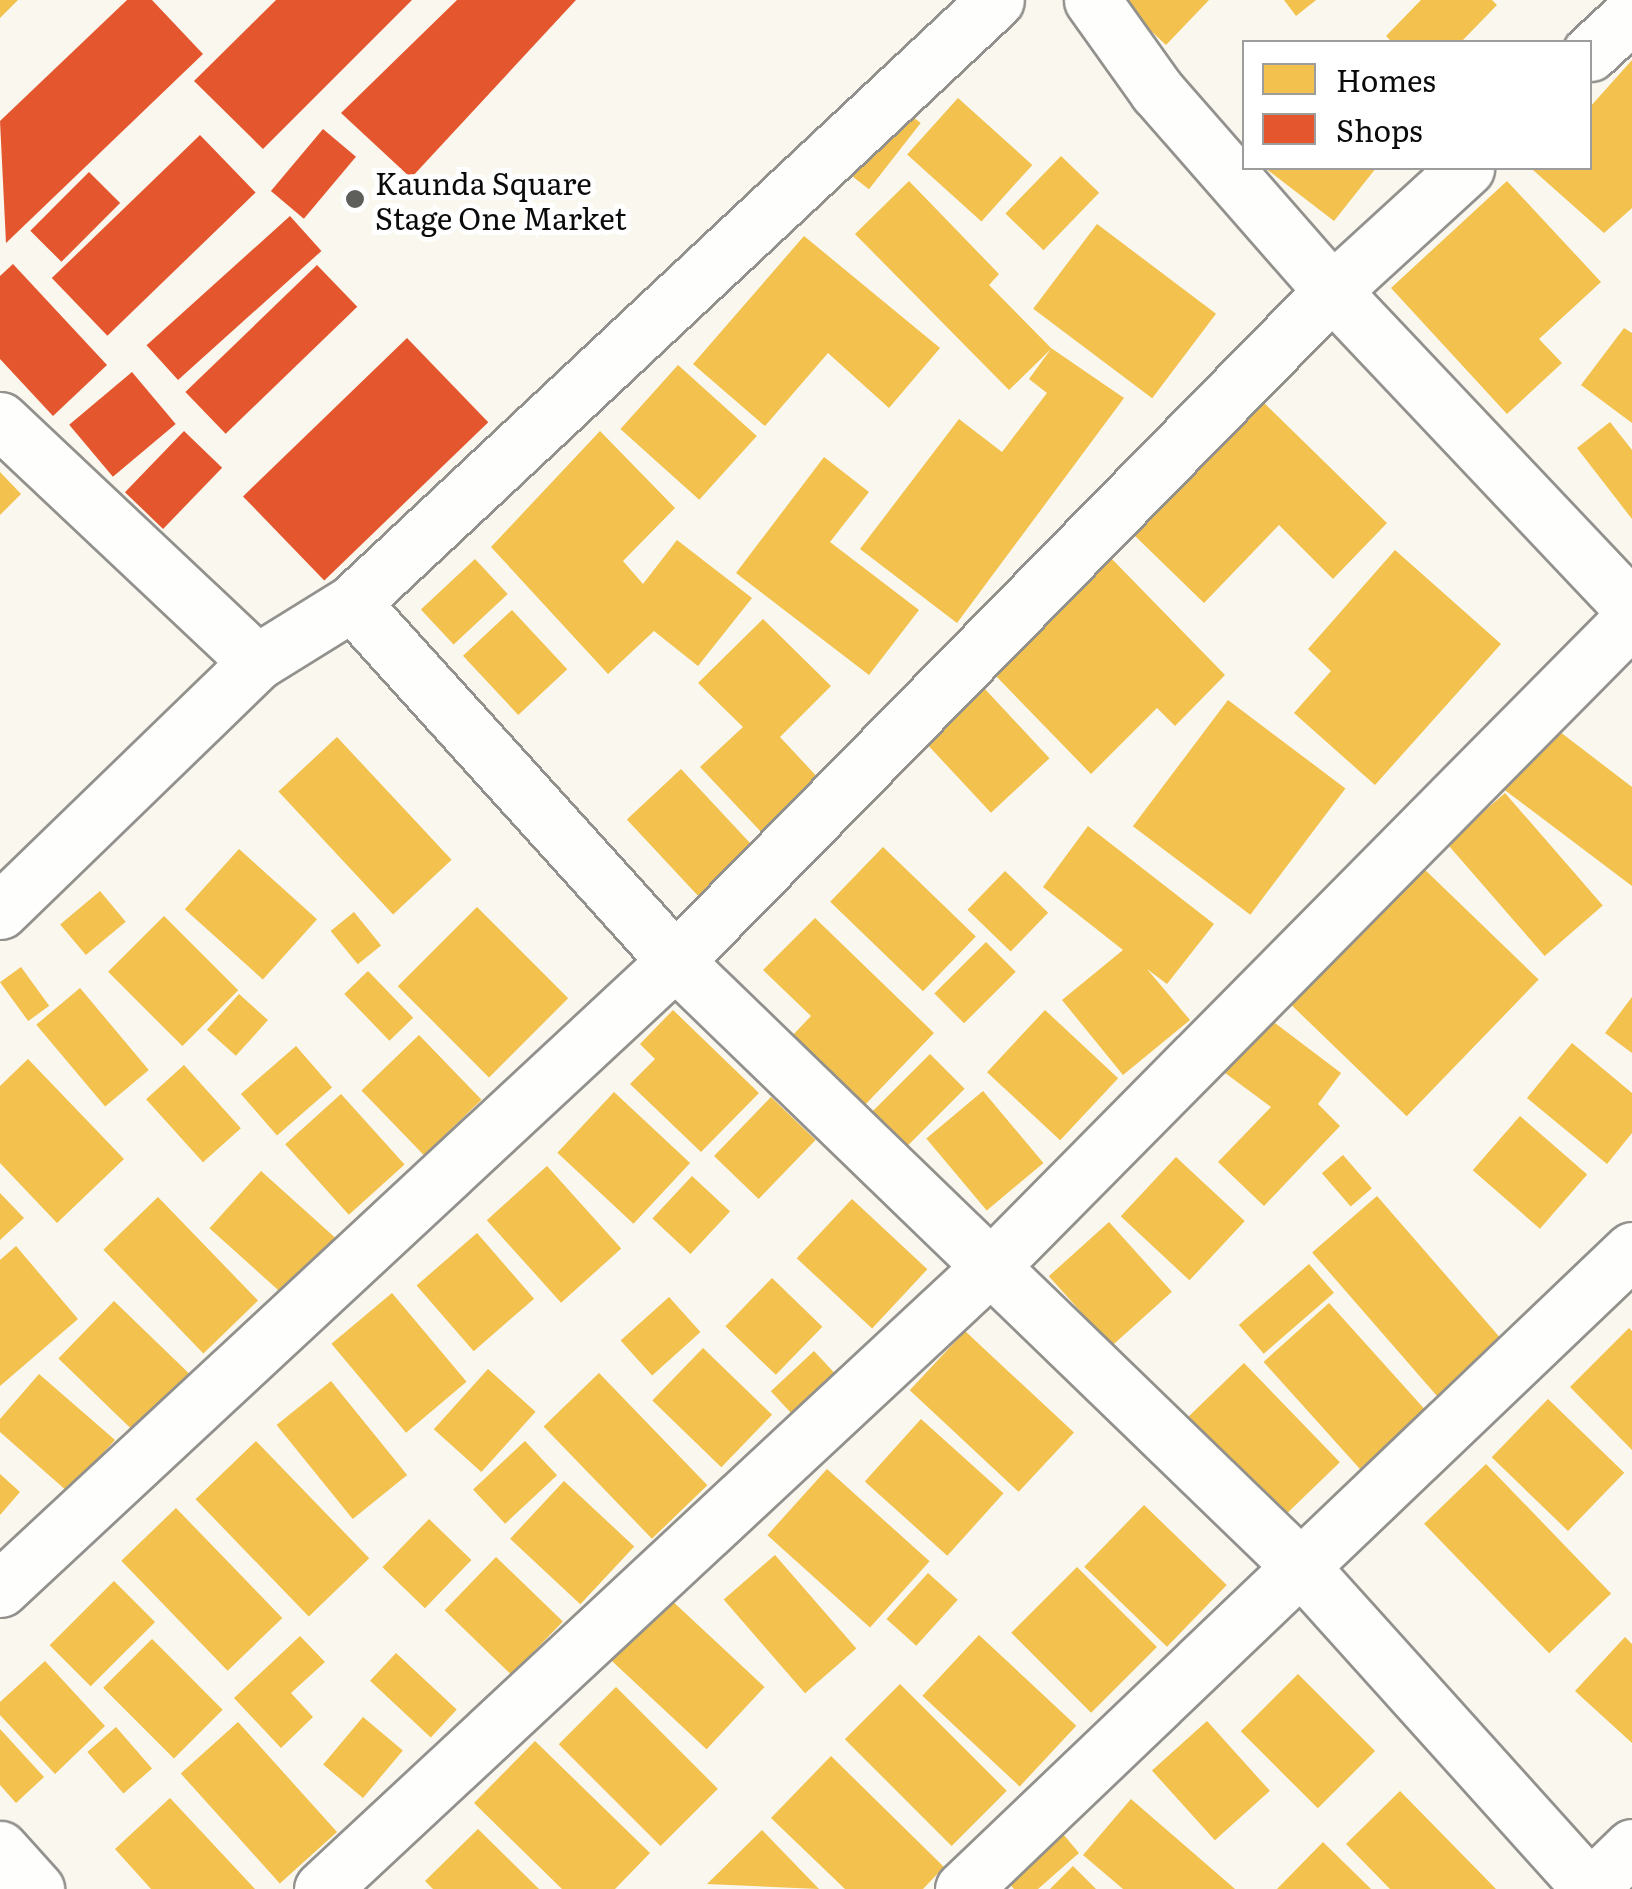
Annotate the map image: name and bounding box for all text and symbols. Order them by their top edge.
legend [1242,40,1592,170]
text: Homes [1336,57,1436,101]
text: Shops [1336,107,1423,151]
place label: Kaunda Square Stage One Market [375,164,627,234]
marker: Kaunda Square Stage One Market [344,188,366,210]

